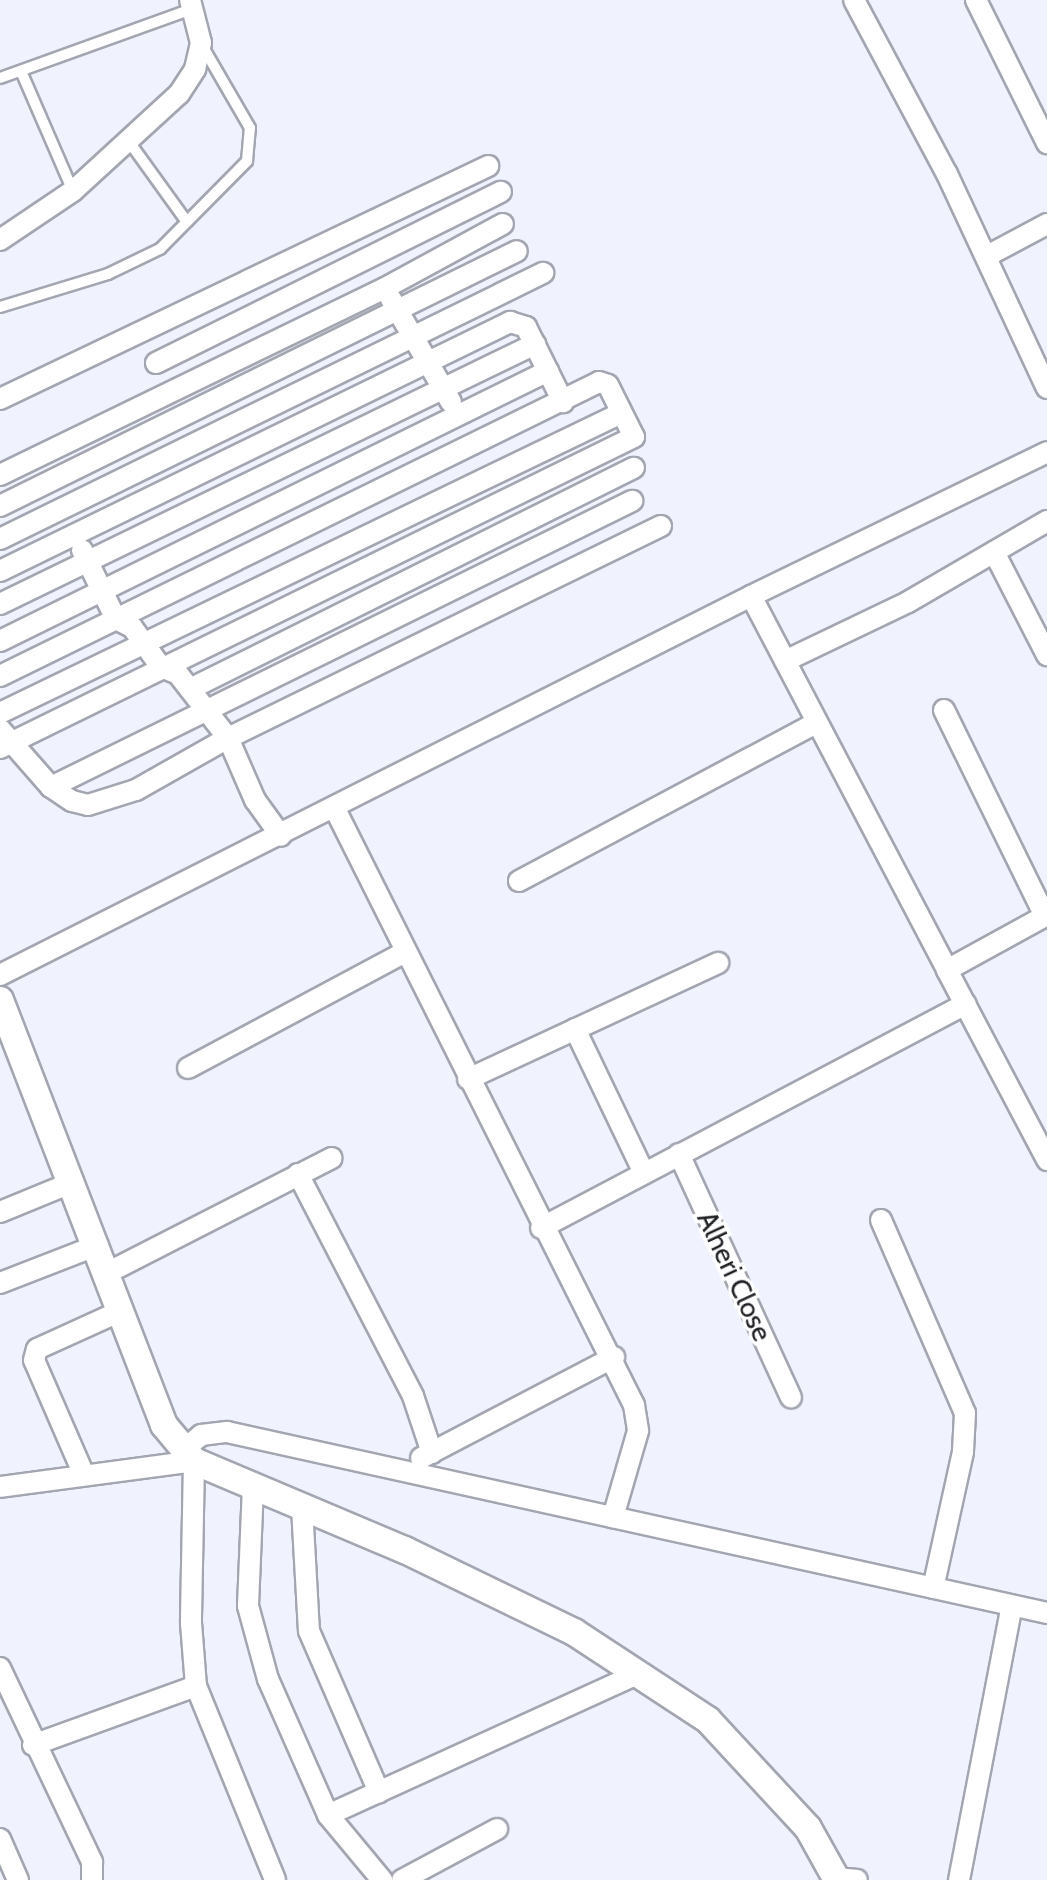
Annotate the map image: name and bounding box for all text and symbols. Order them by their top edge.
street label: Alheri Close [690,1206,780,1346]

